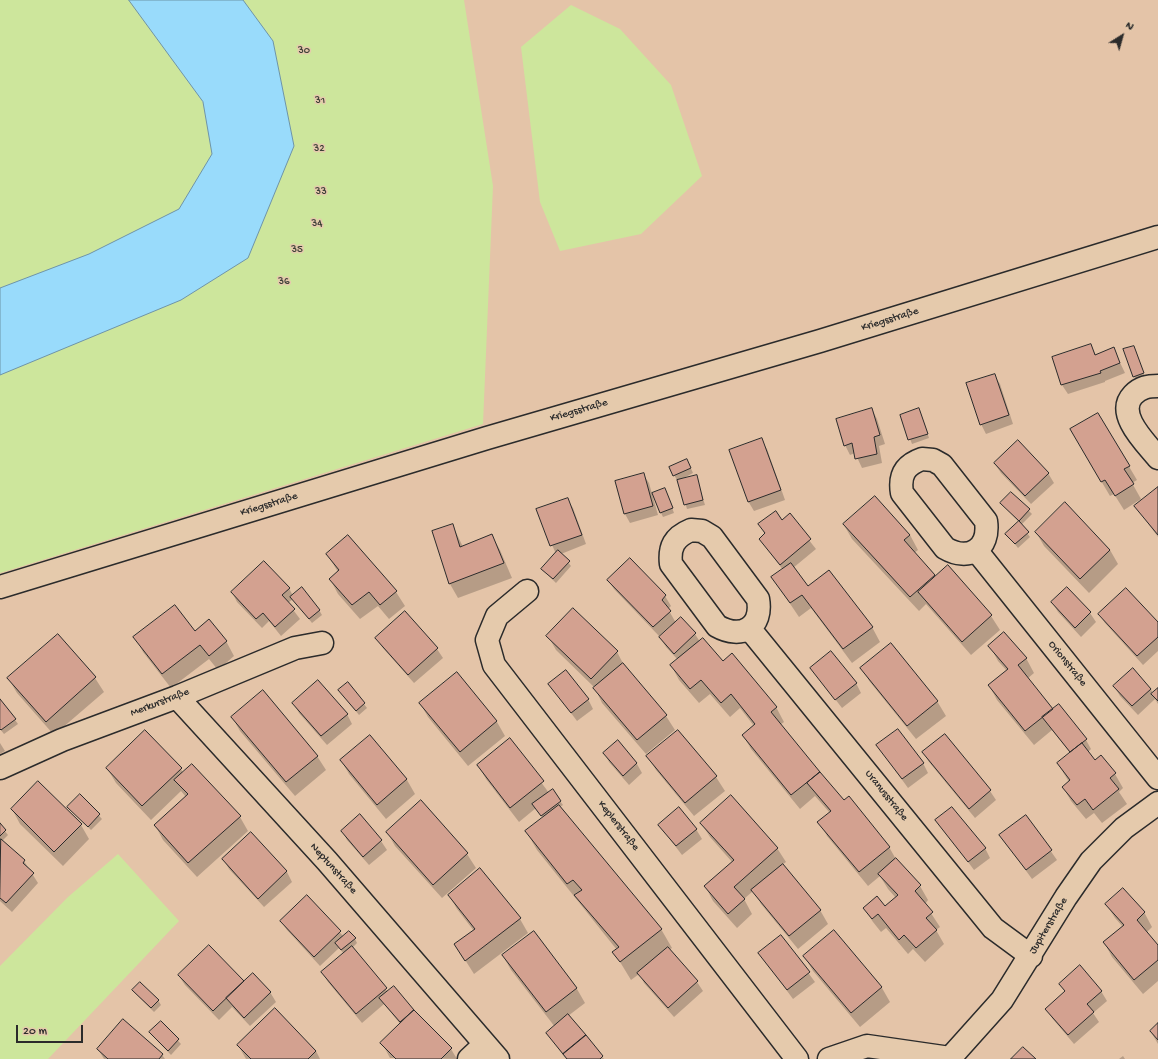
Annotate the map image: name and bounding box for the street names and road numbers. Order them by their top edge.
street label: Kriegsstraße [860,305,920,335]
street label: Kriegsstraße [549,396,609,426]
street label: Kriegsstraße [239,490,299,520]
street label: Orionstraße [1045,639,1089,689]
street label: Merkurstraße [129,686,191,720]
street label: Uranusstraße [861,768,911,824]
street label: Keplerstraße [594,798,642,854]
street label: Neptunstraße [307,841,359,897]
street label: Jupiterstraße [1027,895,1071,957]

